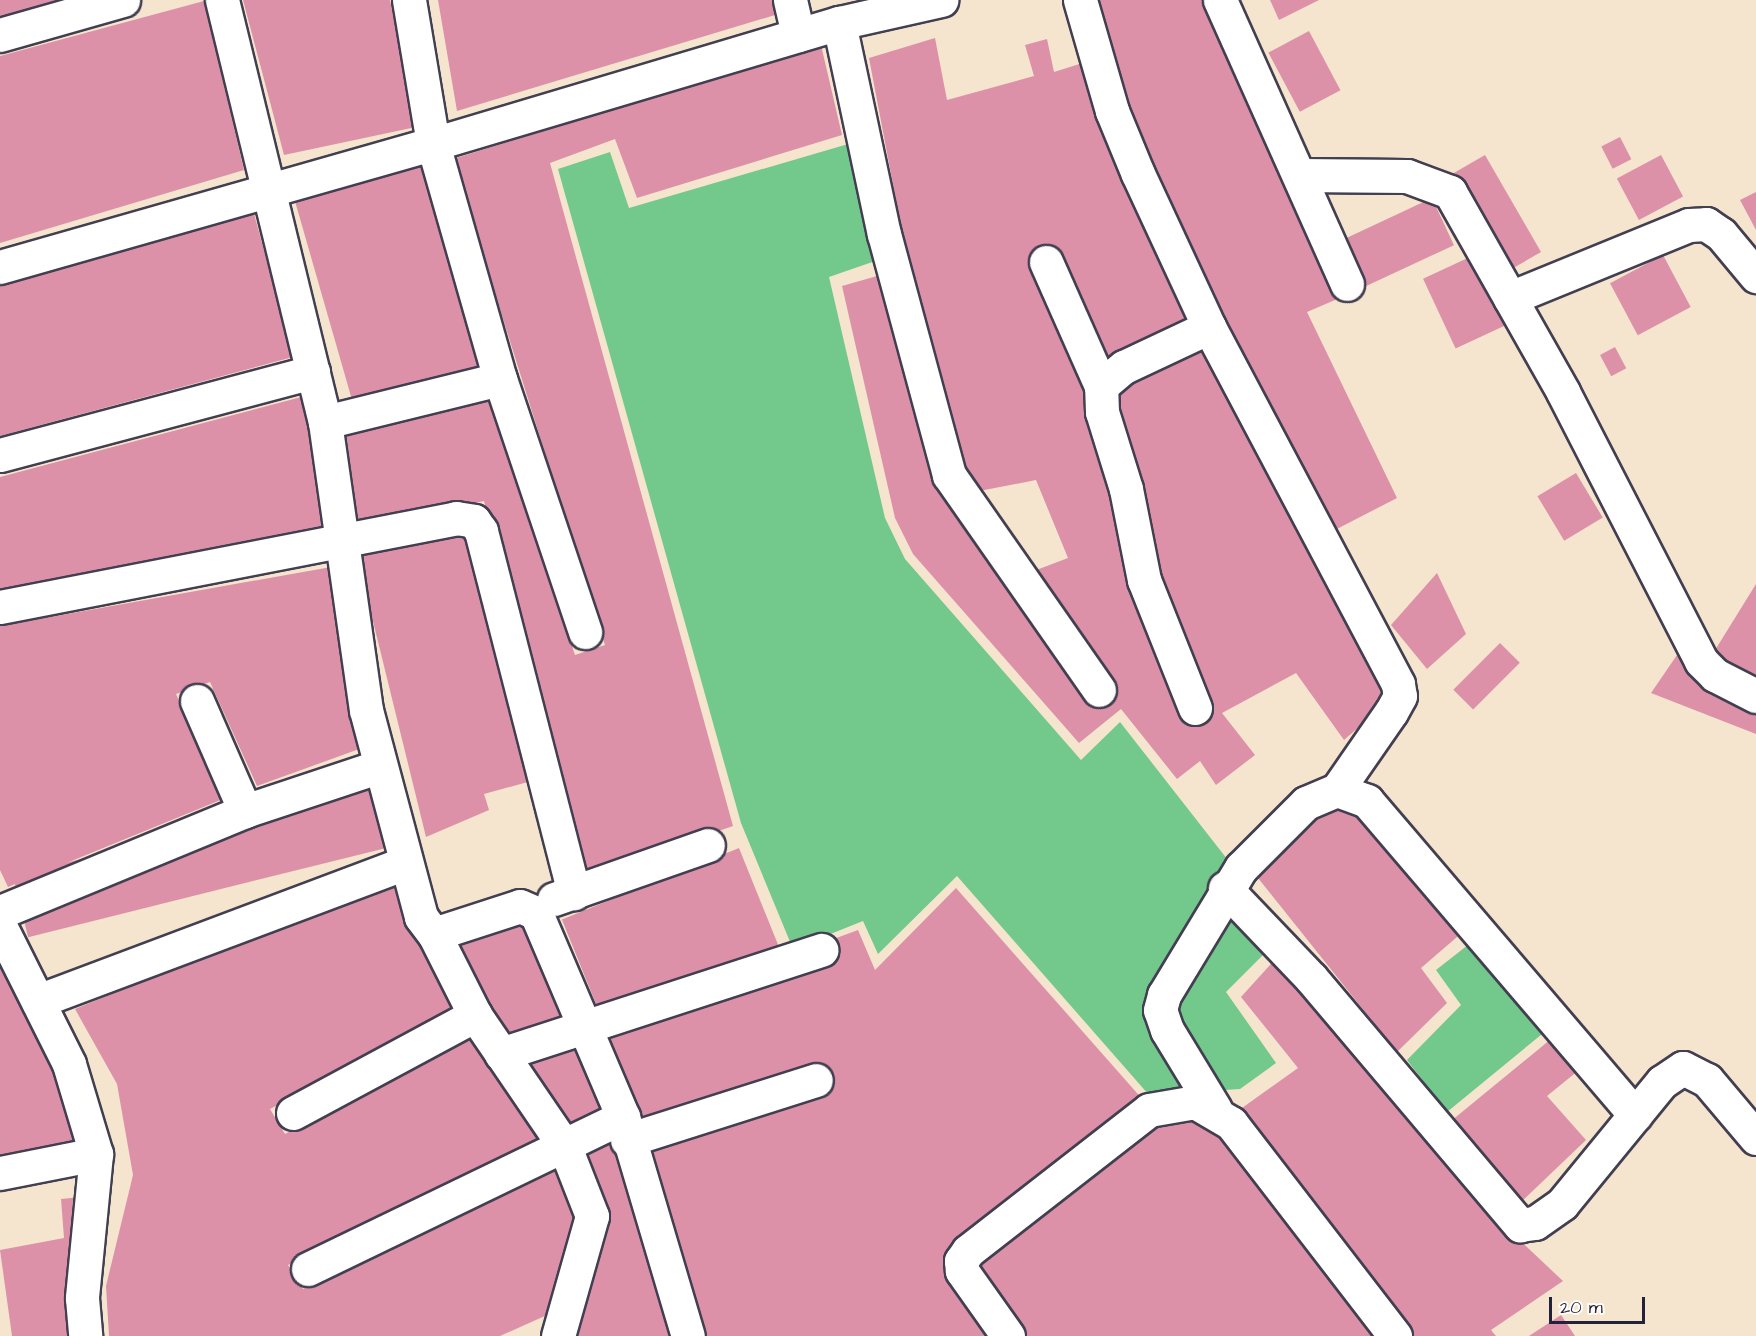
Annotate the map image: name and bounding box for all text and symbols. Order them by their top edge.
scale bar [1552,1285,1648,1323]
text: 20 m [1560,1295,1603,1320]

